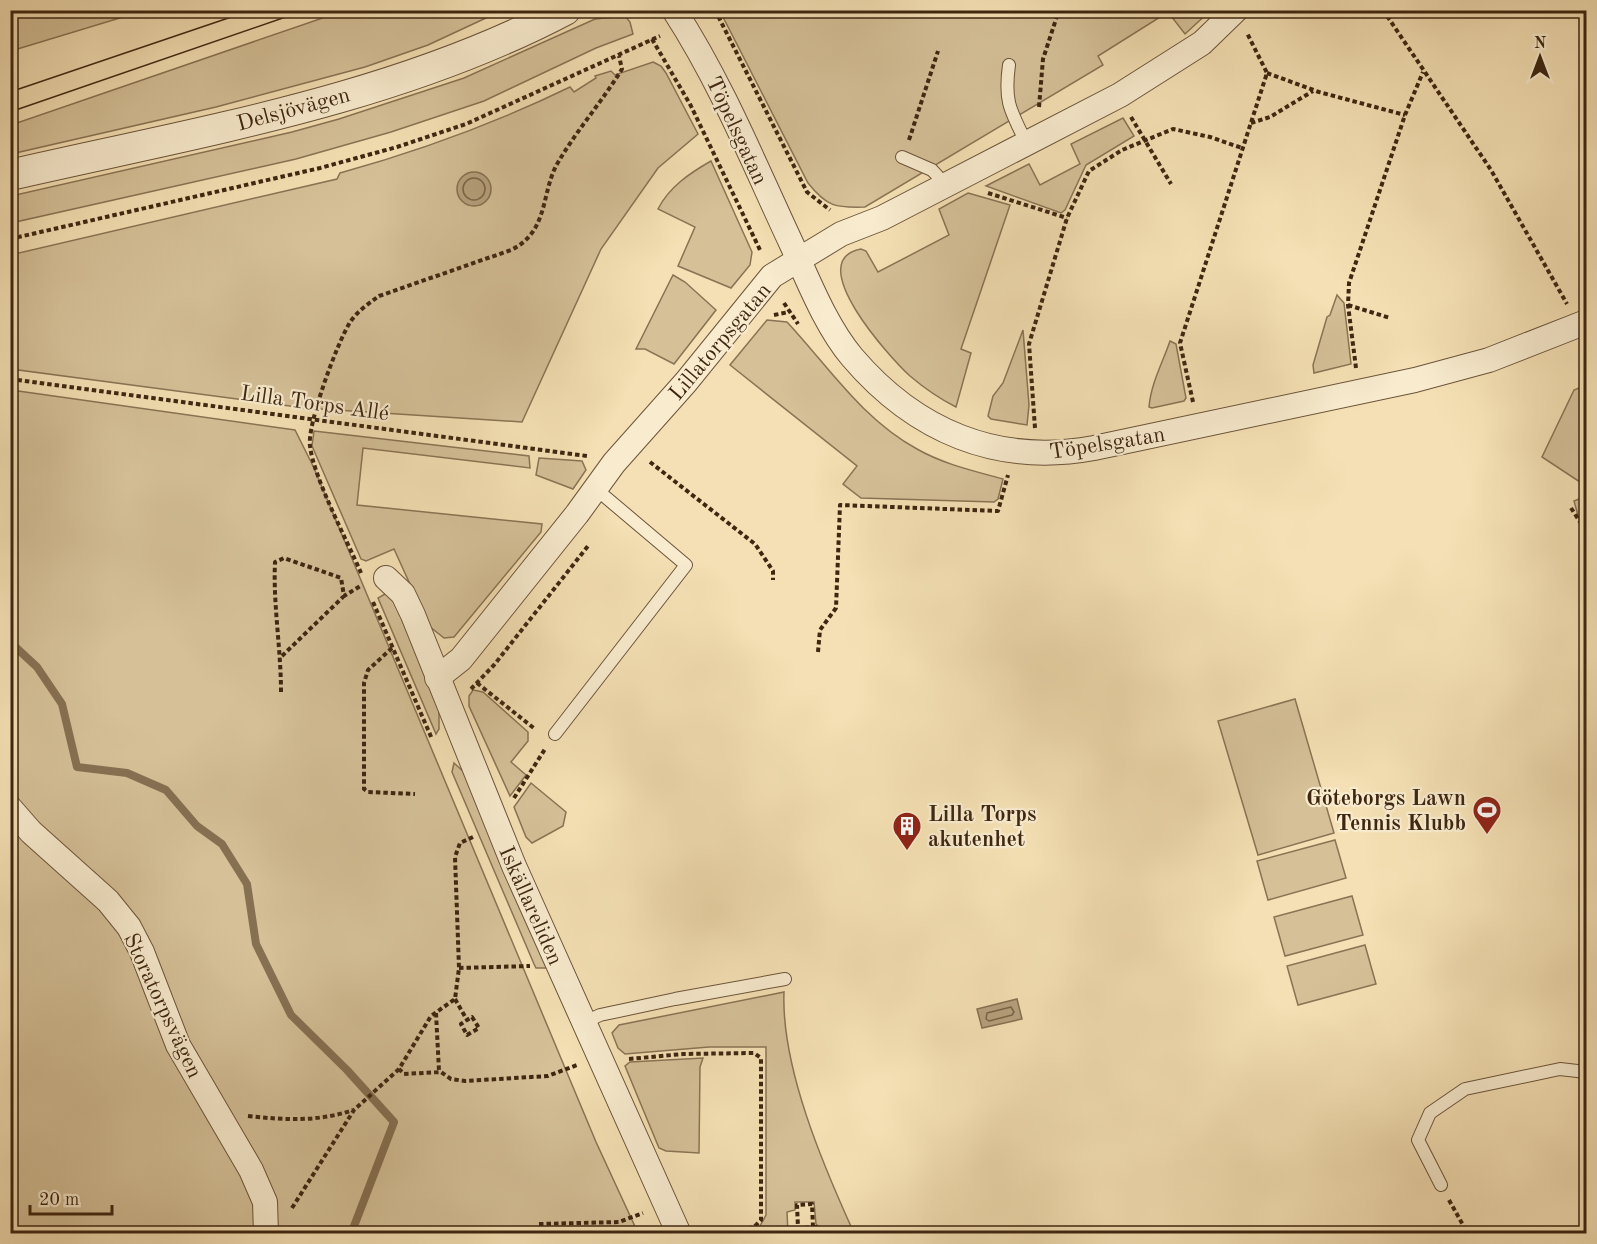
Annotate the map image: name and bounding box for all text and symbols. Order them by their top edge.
north arrow [1510,27,1570,87]
text: N [1534,36,1547,52]
street label: Töpelsgatan [702,73,771,189]
street label: Delsjövägen [235,84,353,136]
street label: Lillatorpsgatan [665,280,776,405]
street label: Lilla Torps Allé [239,383,390,425]
street label: Töpelsgatan [1048,424,1167,464]
place label: Göteborgs Lawn Tennis Klubb [1306,788,1466,835]
sports icon: Göteborgs Lawn Tennis Klubb [1471,794,1503,836]
place label: Lilla Torps akutenhet [928,804,1037,851]
building icon: Lilla Torps akutenhet [891,810,923,852]
street label: Iskällareliden [494,843,566,969]
street label: Storatorpsvägen [119,930,205,1082]
scale bar [30,1178,112,1216]
text: 20 m [39,1191,79,1209]

